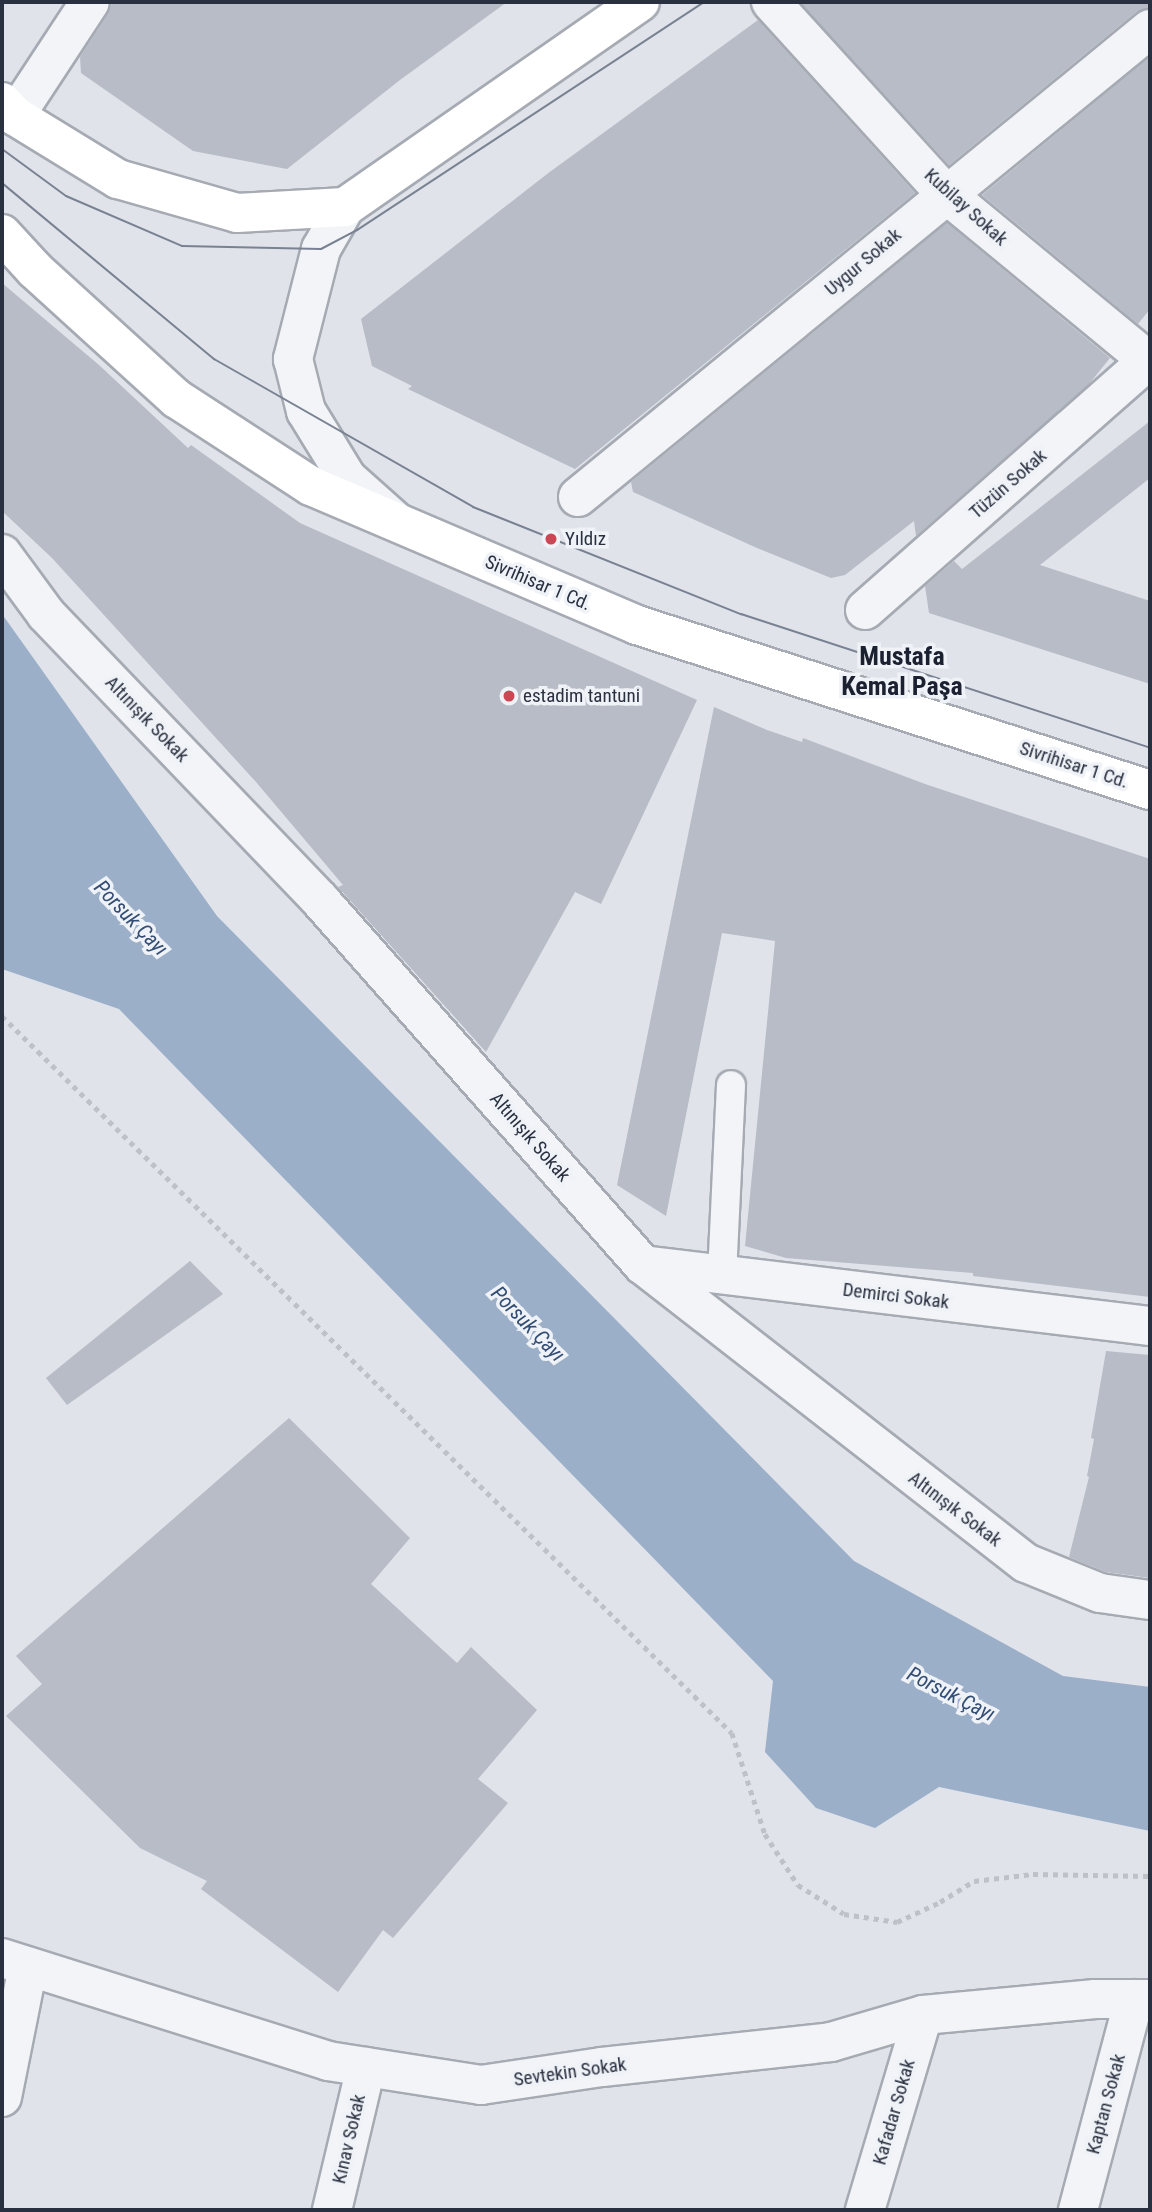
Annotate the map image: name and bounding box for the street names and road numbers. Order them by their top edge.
street label: Kubilay Sokak [920,164,1012,250]
street label: Uygur Sokak [820,223,906,301]
street label: Tüzün Sokak [965,444,1051,524]
street label: Sivrihisar 1 Cd. [482,550,594,616]
street label: Altınışık Sokak [100,671,194,767]
street label: Sivrihisar 1 Cd. [1017,737,1131,793]
street label: Altınışık Sokak [485,1088,575,1186]
street label: Demirci Sokak [841,1278,951,1314]
street label: Altınışık Sokak [904,1467,1006,1551]
street label: Kaptan Sokak [1082,2051,1130,2157]
street label: Sevtekin Sokak [512,2053,628,2091]
street label: Kafadar Sokak [868,2057,920,2167]
street label: Kınav Sokak [328,2092,370,2186]

